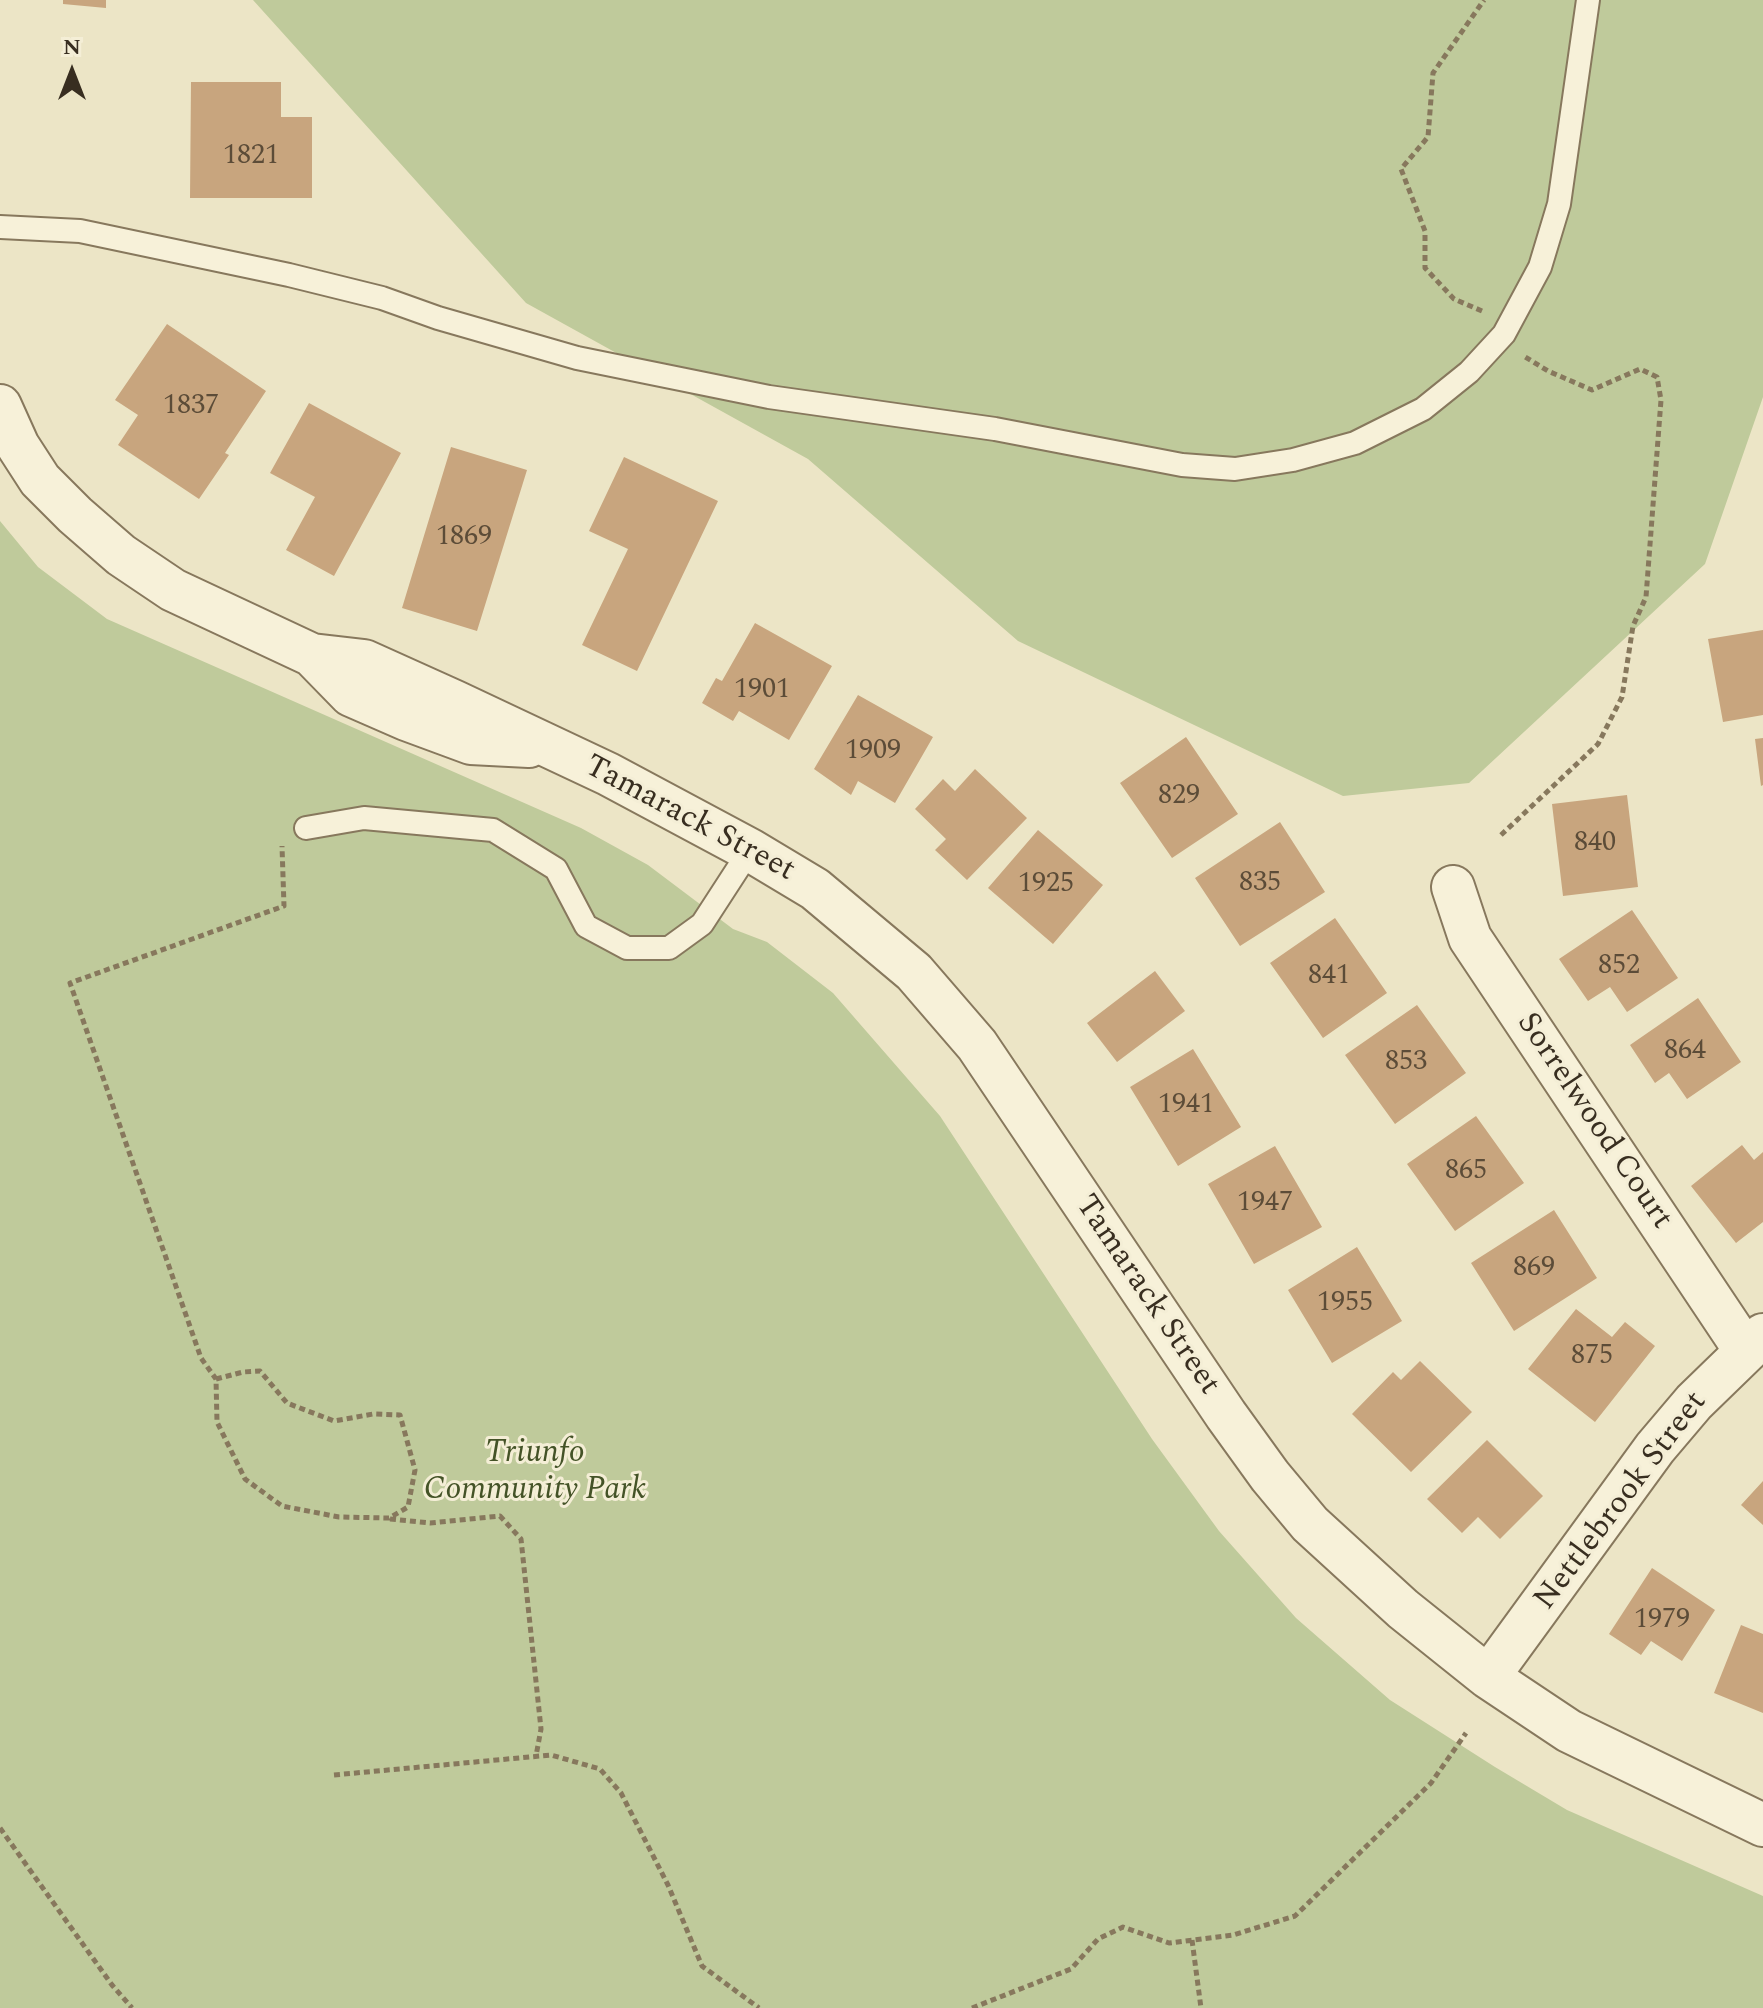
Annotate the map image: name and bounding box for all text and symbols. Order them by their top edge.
text: N [63,31,81,64]
north arrow [32,32,112,112]
house number: 1821 [223,141,279,175]
house number: 1837 [163,391,219,425]
house number: 1869 [436,522,492,556]
house number: 1901 [734,675,790,709]
house number: 1909 [845,736,901,770]
street label: Tamarack Street [577,748,801,892]
house number: 829 [1158,781,1200,815]
house number: 840 [1574,828,1616,862]
house number: 835 [1239,868,1281,902]
house number: 1925 [1018,869,1074,903]
house number: 852 [1598,951,1640,985]
house number: 841 [1308,961,1350,995]
street label: Sorrelwood Court [1506,1007,1680,1237]
house number: 864 [1664,1036,1706,1070]
house number: 853 [1385,1047,1427,1081]
house number: 1941 [1158,1090,1214,1124]
house number: 865 [1445,1156,1487,1190]
house number: 1947 [1237,1188,1293,1222]
street label: Tamarack Street [1065,1189,1227,1403]
house number: 869 [1513,1253,1555,1287]
house number: 1955 [1317,1288,1373,1322]
house number: 875 [1571,1341,1613,1375]
street label: Nettlebrook Street [1527,1385,1717,1619]
park label: Triunfo Community Park [424,1436,646,1511]
house number: 1979 [1634,1605,1690,1639]

